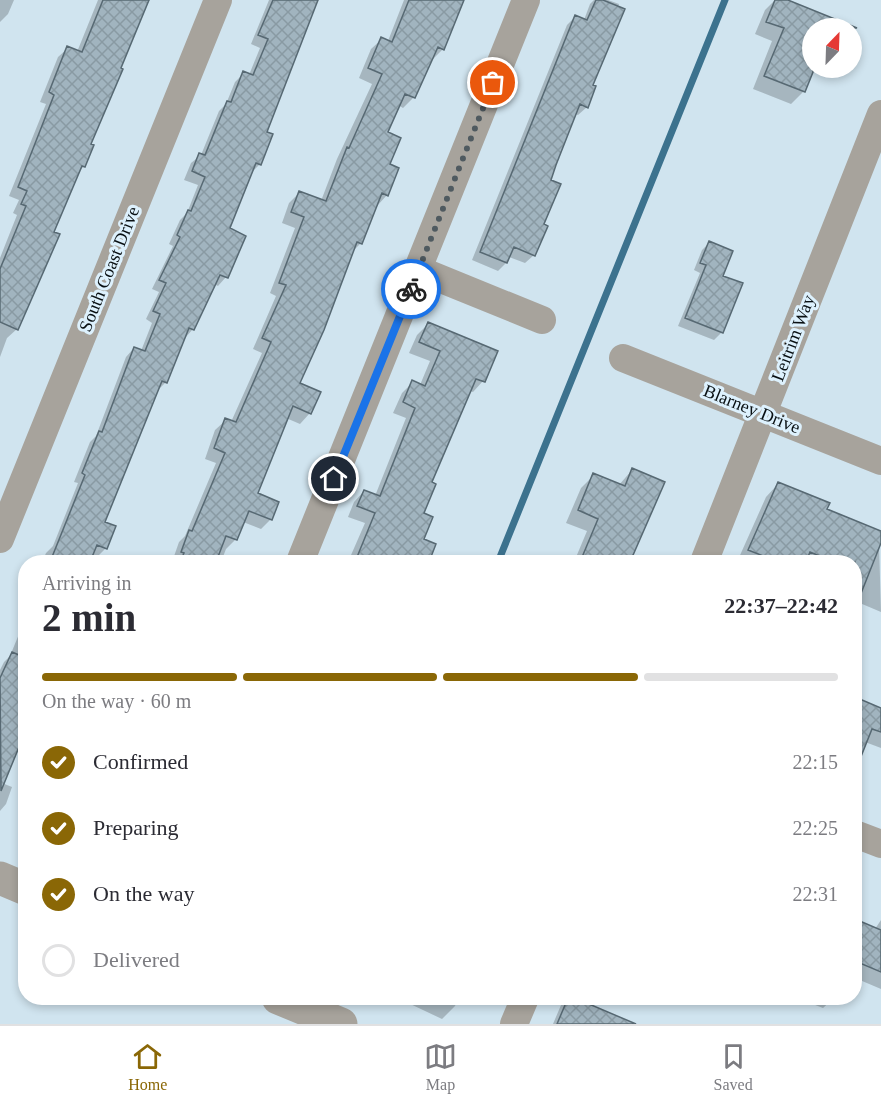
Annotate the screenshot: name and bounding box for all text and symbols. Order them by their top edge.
north arrow [802,18,862,78]
map controls [802,18,862,78]
pin [467,57,518,108]
icon: bag [476,66,509,99]
street label: South Coast Drive [75,204,143,334]
courier [381,259,441,319]
icon: bike [395,273,428,306]
street label: Leitrim Way [767,292,819,384]
street label: Blarney Drive [701,381,803,437]
pin [308,453,359,504]
icon: home [317,462,350,495]
text: Arriving in [42,572,131,594]
text: 22:37–22:42 [724,593,838,618]
text: 2 min [42,596,136,639]
text: On the way · 60 m [42,690,191,712]
icon: check [42,746,75,779]
text: Confirmed [93,749,188,774]
text: 22:15 [792,751,838,773]
icon: check [42,812,75,845]
text: Preparing [93,815,179,840]
text: 22:25 [792,817,838,839]
icon: check [42,878,75,911]
text: On the way [93,881,194,906]
text: 22:31 [792,883,838,905]
text: Delivered [93,947,180,972]
tab: Home [128,1040,167,1094]
tab: Map [424,1040,457,1094]
tab: Saved [714,1040,753,1094]

